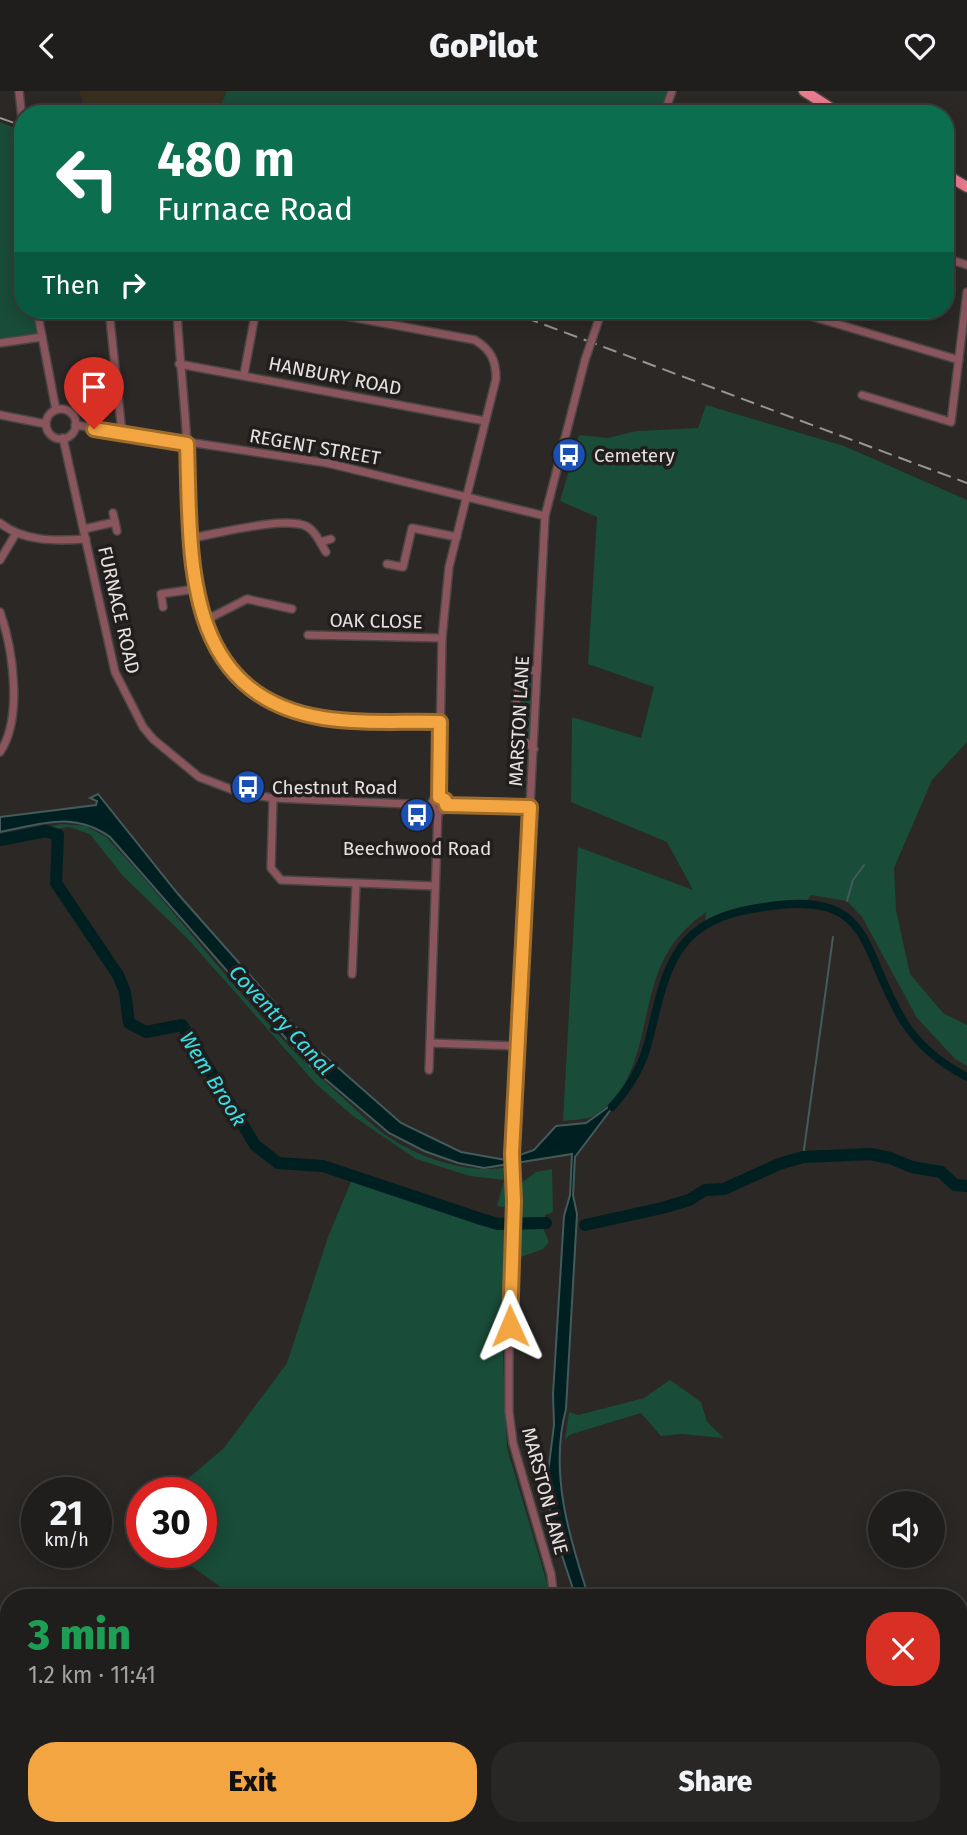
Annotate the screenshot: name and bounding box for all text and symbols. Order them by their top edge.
icon: back [28,27,66,65]
text: GoPilot [429,27,538,65]
icon: heart [901,27,939,65]
text: 480 m [157,130,295,189]
icon: left [42,133,133,224]
text: Furnace Road [157,190,353,228]
icon: right [114,266,152,304]
text: Then [42,270,100,301]
street label: HANBURY ROAD [267,352,403,400]
pin [64,357,124,429]
icon: arrive [75,368,113,406]
street label: REGENT STREET [248,424,383,470]
bus stop icon: Cemetery [550,436,588,474]
place label: Cemetery [594,444,676,467]
street label: FURNACE ROAD [93,544,145,676]
street label: OAK CLOSE [329,609,423,633]
street label: MARSTON LANE [504,655,534,787]
bus stop icon: Chestnut Road [229,768,267,806]
place label: Chestnut Road [272,776,398,799]
bus stop icon: Beechwood Road [398,796,436,834]
place label: Beechwood Road [343,837,491,860]
water label: Coventry Canal [223,960,339,1080]
water label: Wem Brook [174,1027,252,1131]
position arrow [473,1289,547,1363]
street label: MARSTON LANE [517,1425,573,1557]
speed limit sign: 30 [126,1477,217,1568]
map controls [868,1491,945,1568]
button: sound [868,1491,945,1568]
text: 21 [50,1492,83,1534]
text: km/h [44,1529,89,1551]
text: 3 min [28,1610,131,1660]
button: close [866,1612,940,1686]
text: 1.2 km · 11:41 [28,1661,156,1689]
button: Exit [28,1742,477,1822]
button: Share [491,1742,940,1822]

